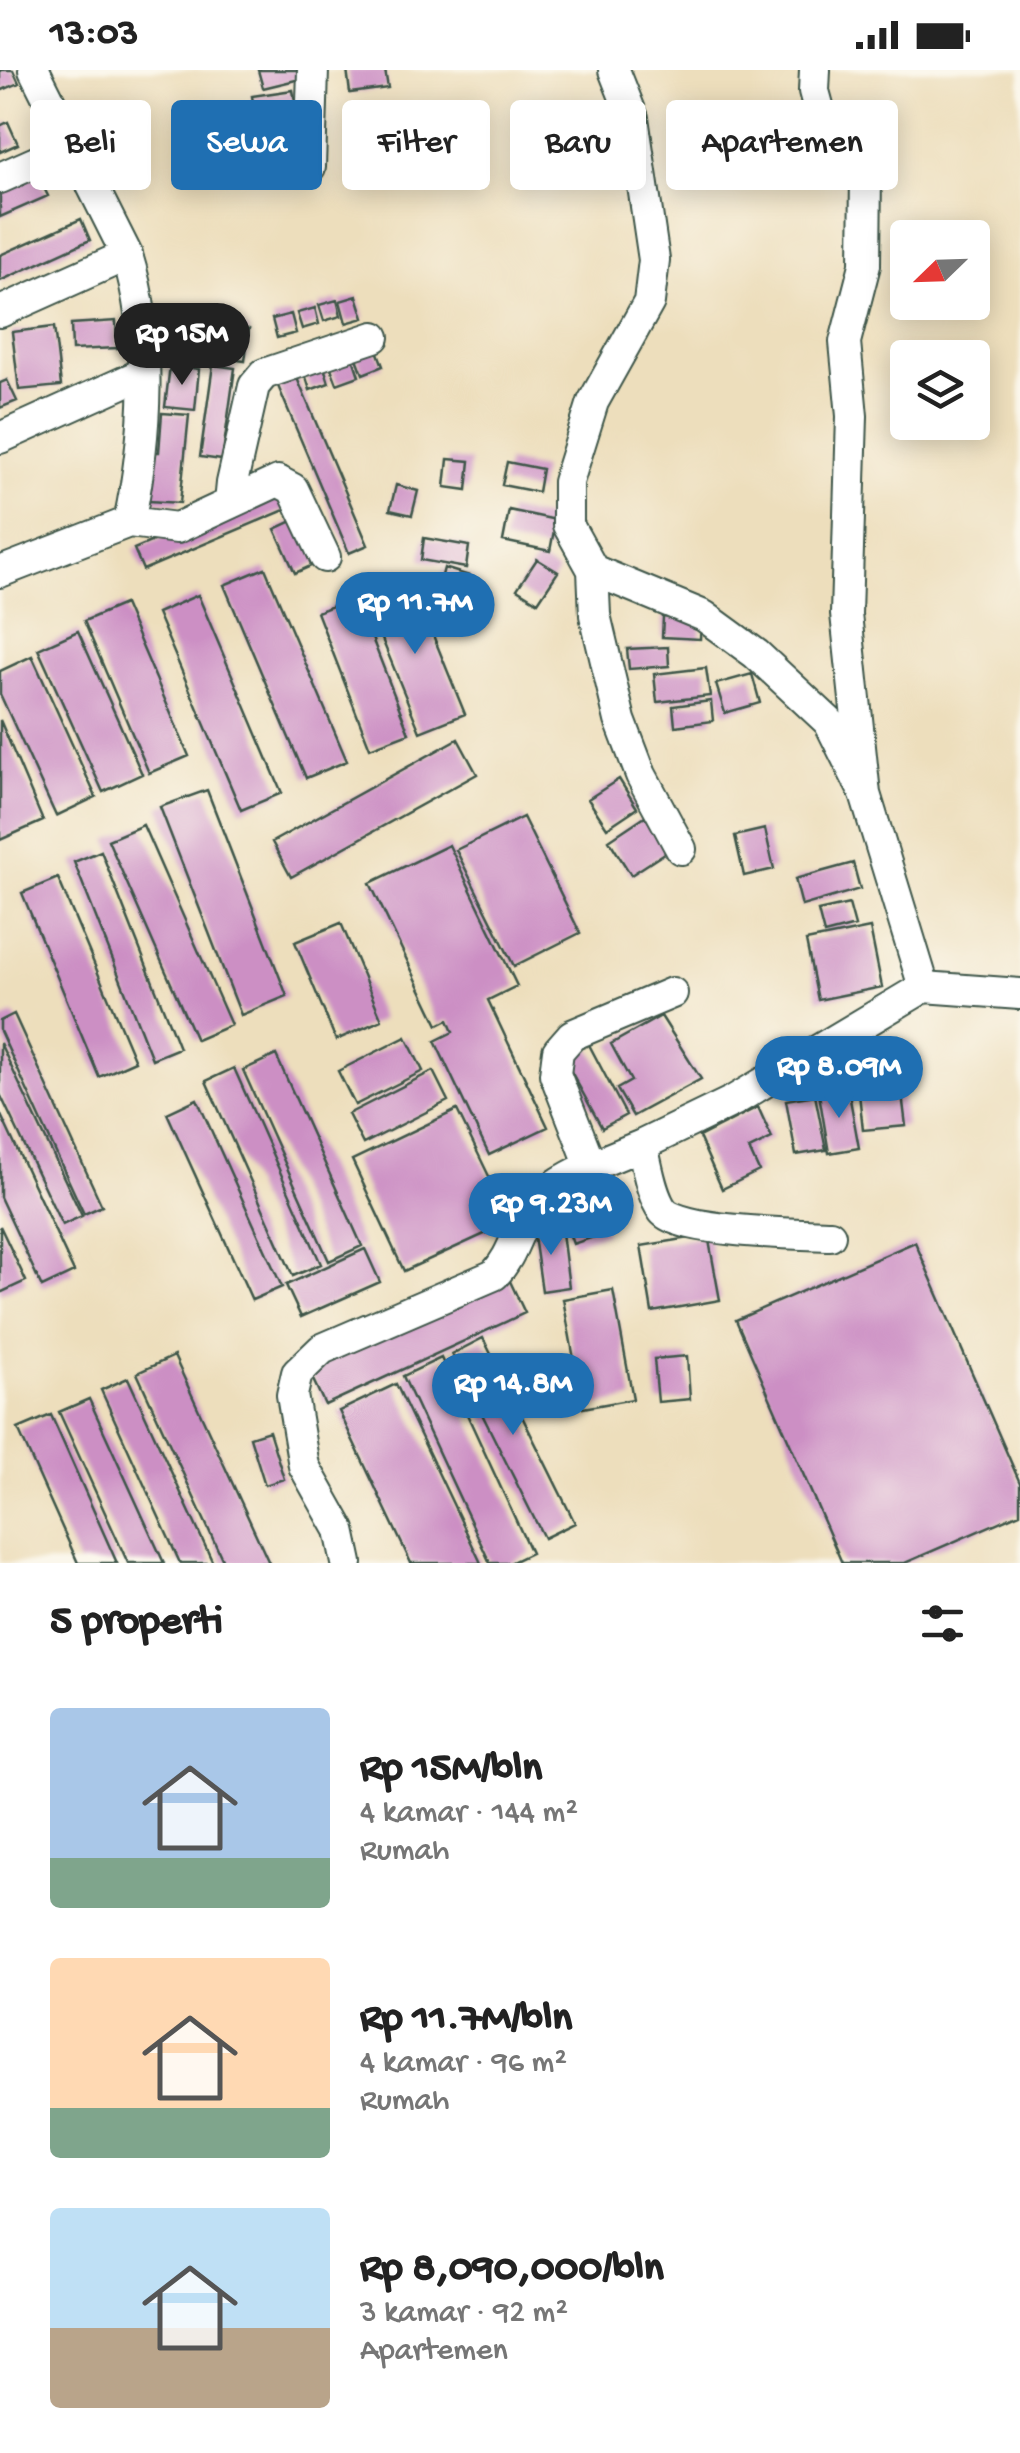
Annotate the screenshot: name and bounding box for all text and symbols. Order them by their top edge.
text: 13:03 [50,13,138,57]
chip: Beli [30,100,151,190]
chip: Sewa [171,100,322,190]
chip: Filter [342,100,490,190]
chip: Baru [510,100,646,190]
chip: Apartemen [666,100,898,190]
north arrow [890,220,990,320]
map controls [890,220,990,440]
pin: Rp 15M [101,303,263,388]
text: Rp 15M [136,316,228,354]
button: layers [890,340,990,440]
pin: Rp 11.7M [312,572,518,657]
text: Rp 11.7M [358,585,472,623]
pin: Rp 8.09M [736,1036,942,1121]
text: Rp 8.09M [777,1049,901,1087]
pin: Rp 9.23M [448,1173,654,1258]
text: Rp 9.23M [491,1186,611,1224]
pin: Rp 14.8M [410,1353,616,1438]
text: Rp 14.8M [454,1366,572,1404]
icon: filters [915,1596,970,1651]
text: 5 properti [50,1599,223,1648]
text: Rp 15M/bln [360,1746,542,1795]
icon: home [130,1748,250,1868]
text: 4 kamar · 144 m² [360,1795,578,1833]
text: Rumah [360,1833,449,1871]
text: Rp 11.7M/bln [360,1996,572,2045]
icon: home [130,1998,250,2118]
text: 4 kamar · 96 m² [360,2045,567,2083]
text: Rumah [360,2083,449,2121]
text: Rp 8,090,000/bln [360,2246,664,2295]
icon: home [130,2248,250,2368]
text: 3 kamar · 92 m² [360,2295,568,2333]
text: Apartemen [360,2333,508,2371]

